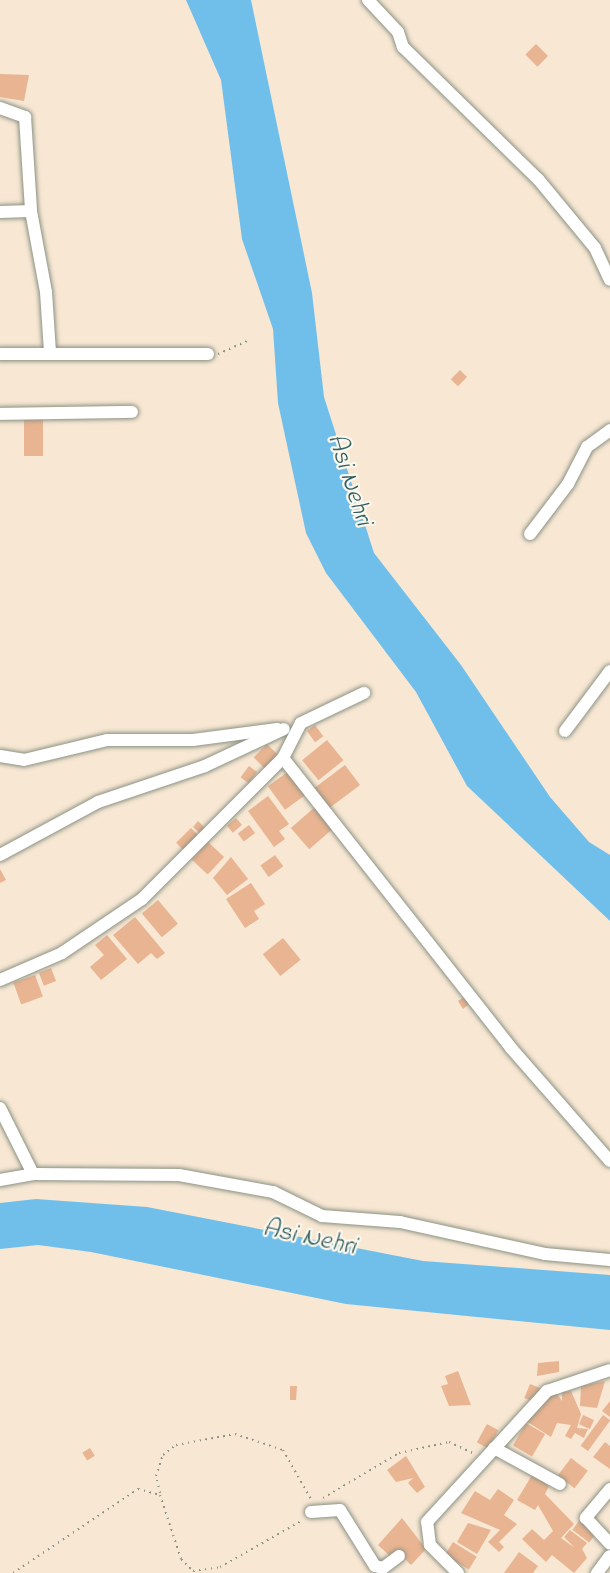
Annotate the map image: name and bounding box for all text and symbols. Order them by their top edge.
water label: Asi Nehri [319,430,377,530]
water label: Asi Nehri [259,1214,359,1264]

